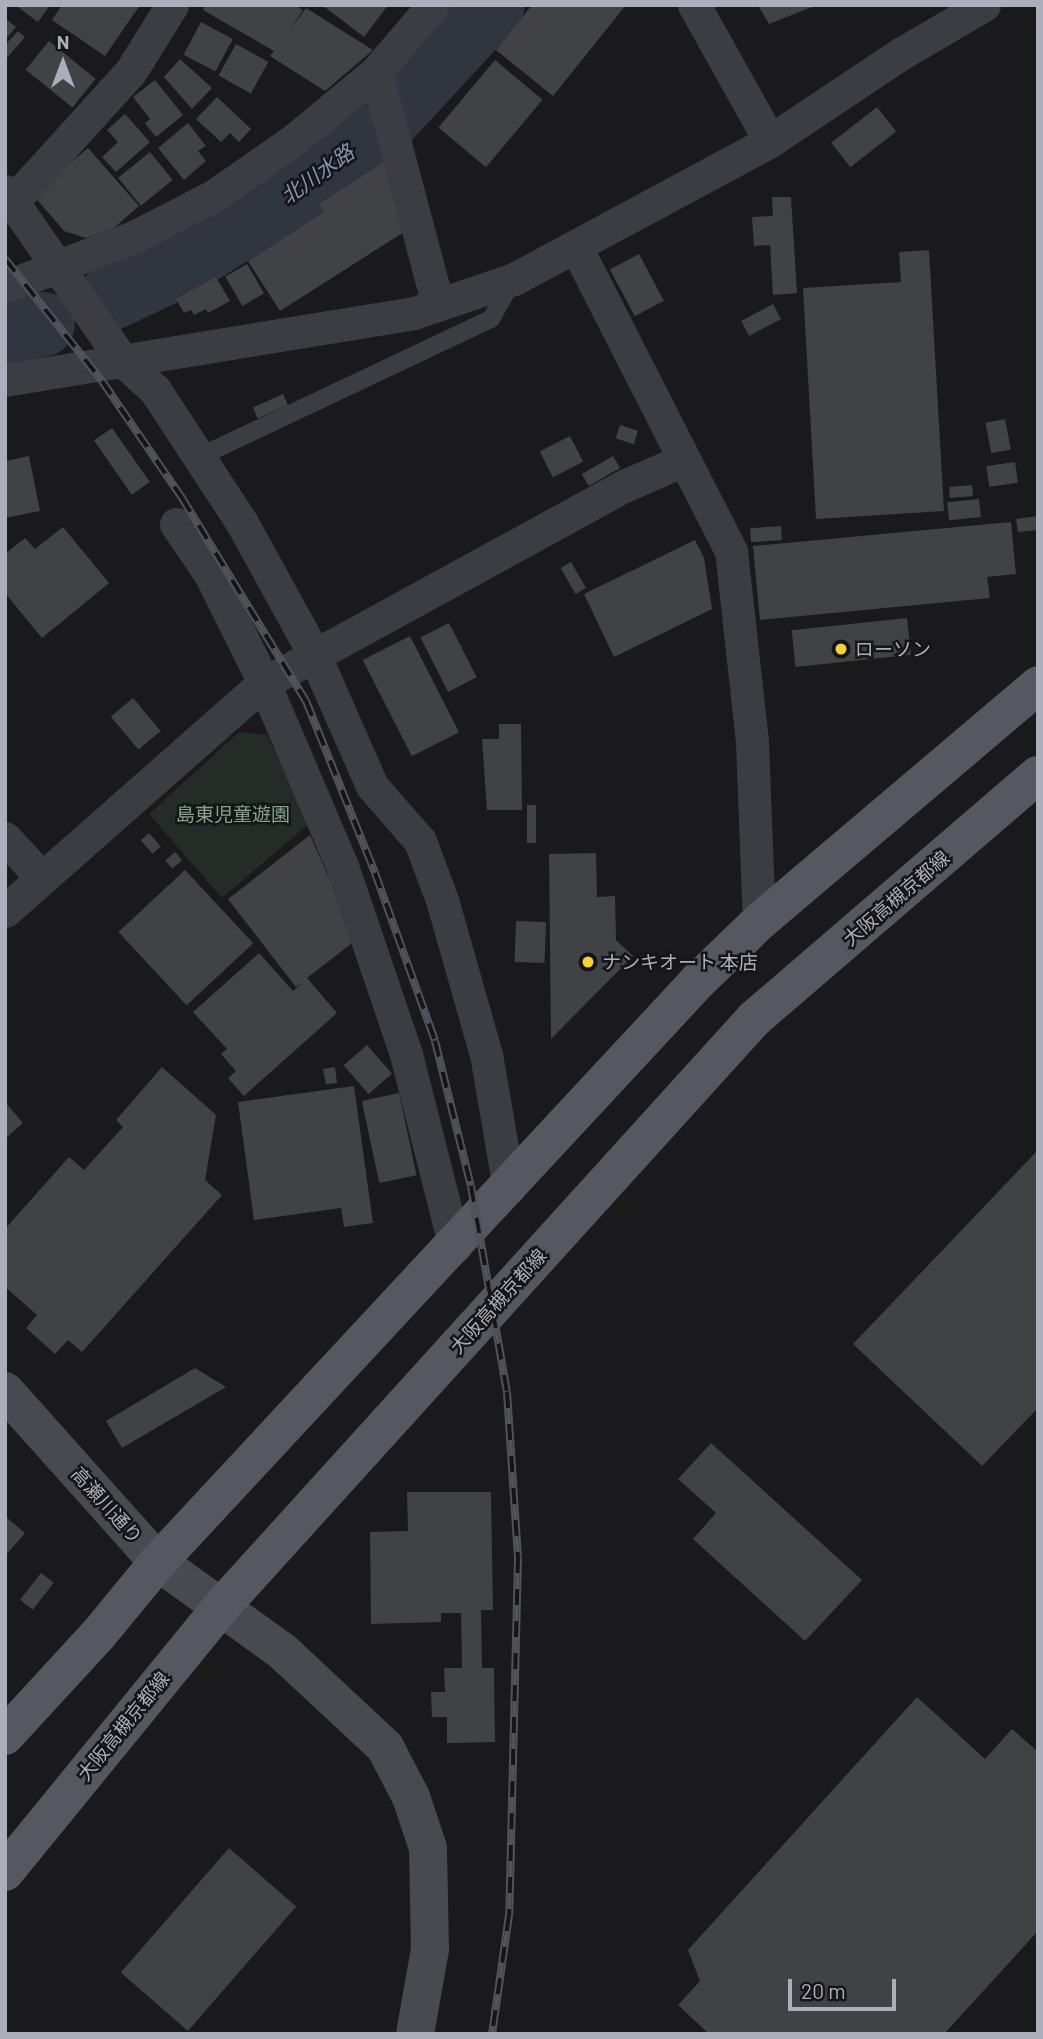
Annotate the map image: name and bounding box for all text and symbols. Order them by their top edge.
north arrow [28,28,98,98]
text: N [57,30,69,53]
water label: 北川水路 [276,139,358,209]
place label: ローソン [855,638,931,660]
marker: ローソン [833,641,849,657]
park label: 島東児童遊園 [176,803,290,825]
street label: 大阪高槻京都線 [838,846,954,950]
place label: ナンキオート 本店 [602,951,758,973]
marker: ナンキオート 本店 [580,954,596,970]
street label: 大阪高槻京都線 [445,1244,551,1358]
street label: 高瀬川通り [67,1462,147,1548]
street label: 大阪高槻京都線 [72,1667,174,1785]
scale bar [791,1966,900,2010]
text: 20 m [801,1978,846,2003]

